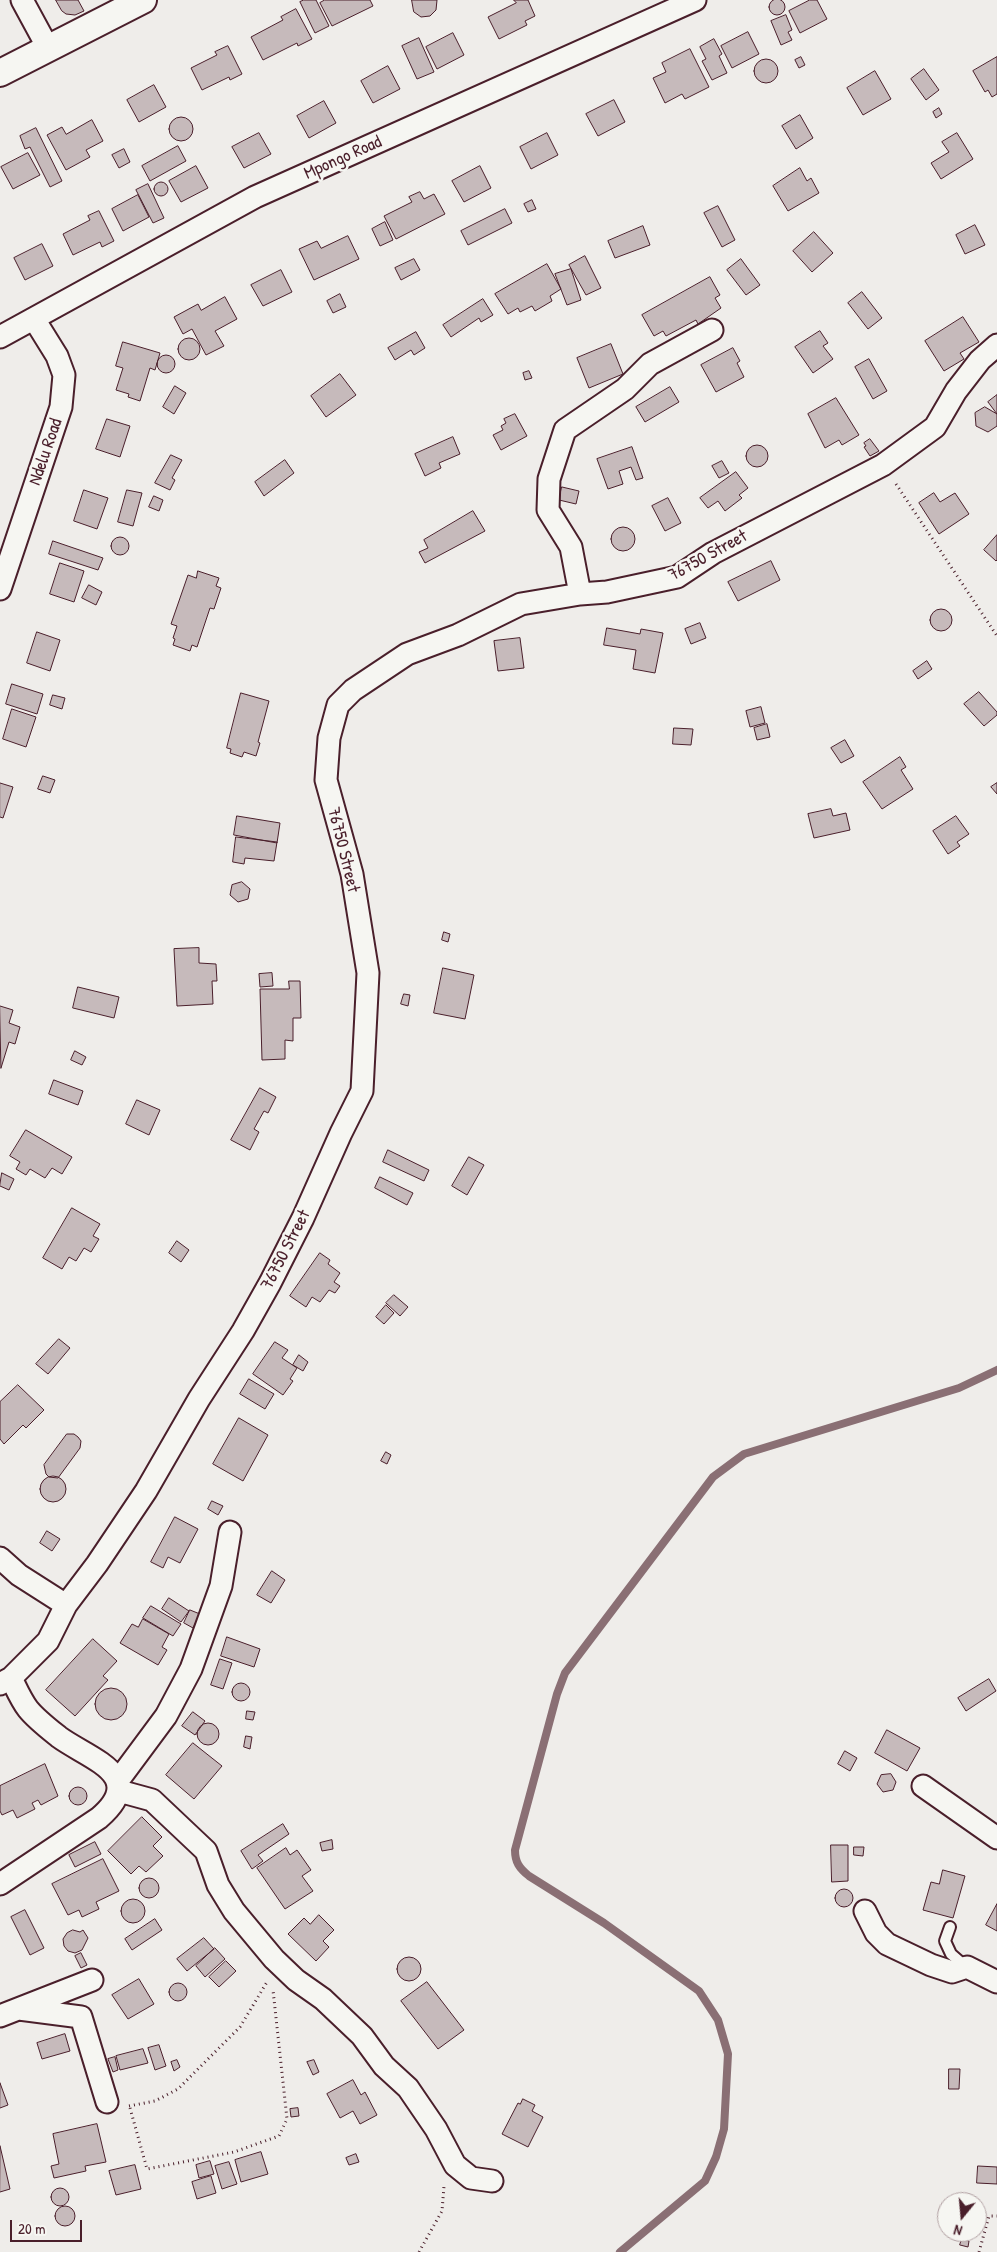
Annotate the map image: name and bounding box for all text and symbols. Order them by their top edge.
street label: Mpongo Road [301,131,385,185]
street label: Ndelu Road [24,416,68,488]
street label: 76750 Street [665,526,751,586]
street label: 76750 Street [322,805,364,895]
street label: 76750 Street [257,1206,315,1294]
north arrow [937,2192,987,2242]
scale bar [12,2210,85,2242]
text: 20 m [18,2218,45,2239]
text: N [951,2221,964,2241]

